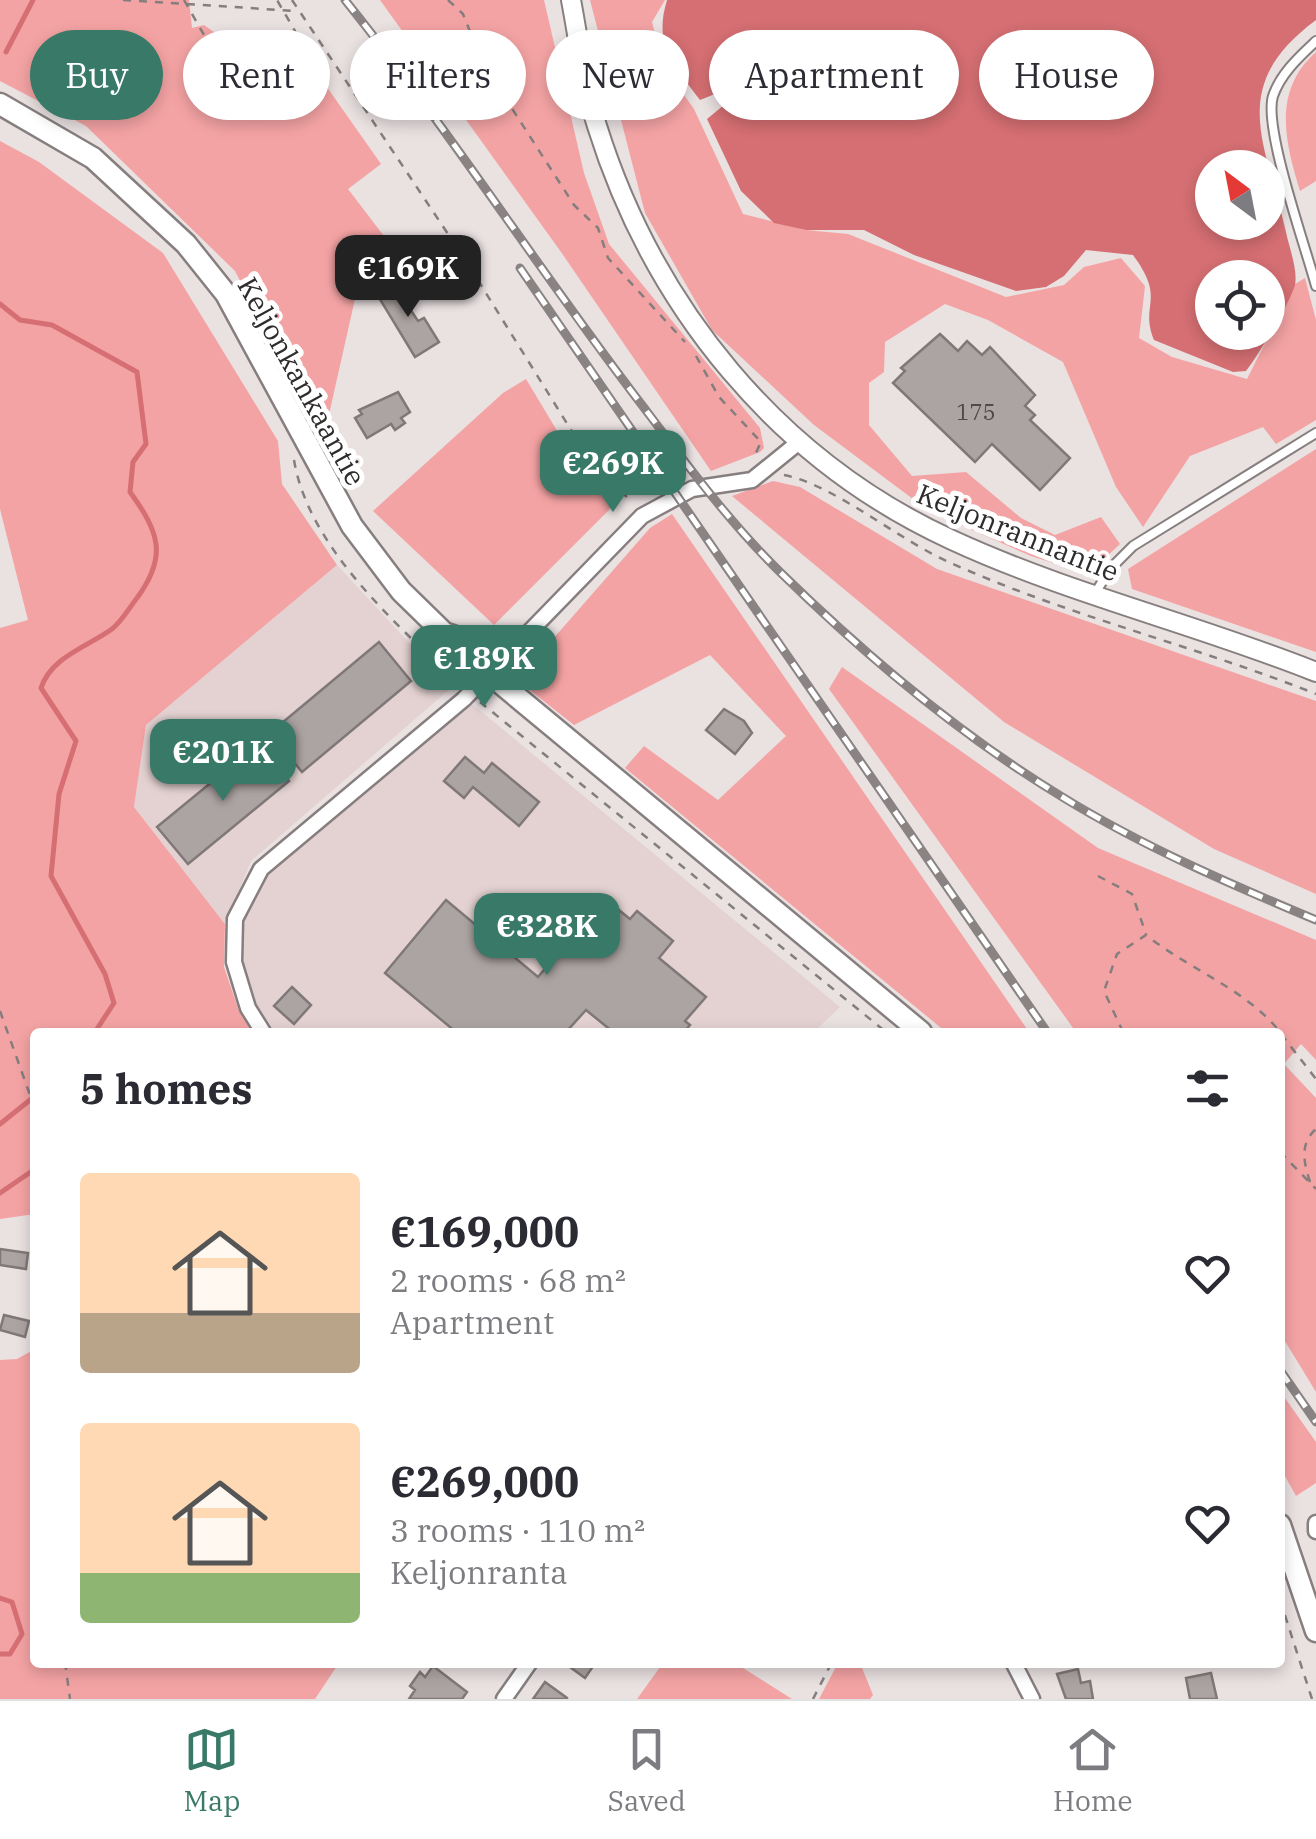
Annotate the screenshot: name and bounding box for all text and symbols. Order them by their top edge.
chip: Buy [30,30,163,120]
chip: Rent [183,30,330,120]
chip: Filters [350,30,526,120]
chip: New [546,30,689,120]
chip: Apartment [709,30,959,120]
chip: House [979,30,1154,120]
north arrow [1195,150,1285,240]
map controls [1195,150,1285,350]
pin: €169K [338,235,478,320]
text: €169K [357,246,459,288]
button: locate [1195,260,1285,350]
street label: Keljonkankaantie [229,270,375,492]
house number: 175 [956,397,996,426]
pin: €269K [543,430,683,515]
text: €269K [562,441,664,483]
street label: Keljonrannantie [911,475,1125,589]
pin: €189K [414,625,554,710]
text: €189K [433,636,535,678]
pin: €201K [153,719,293,804]
text: €201K [172,730,274,772]
pin: €328K [477,893,617,978]
text: €328K [496,904,598,946]
text: 5 homes [80,1061,253,1116]
icon: filters [1180,1061,1235,1116]
text: €169,000 [390,1204,579,1259]
icon: home [160,1213,280,1333]
icon: heart [1180,1246,1235,1301]
text: 2 rooms · 68 m² [390,1259,626,1301]
text: Apartment [390,1301,554,1343]
text: €269,000 [390,1454,579,1509]
icon: home [160,1463,280,1583]
icon: heart [1180,1496,1235,1551]
text: 3 rooms · 110 m² [390,1509,645,1551]
text: Keljonranta [390,1551,568,1593]
tab: Map [184,1722,240,1819]
tab: Saved [607,1722,686,1819]
tab: Home [1053,1722,1132,1819]

